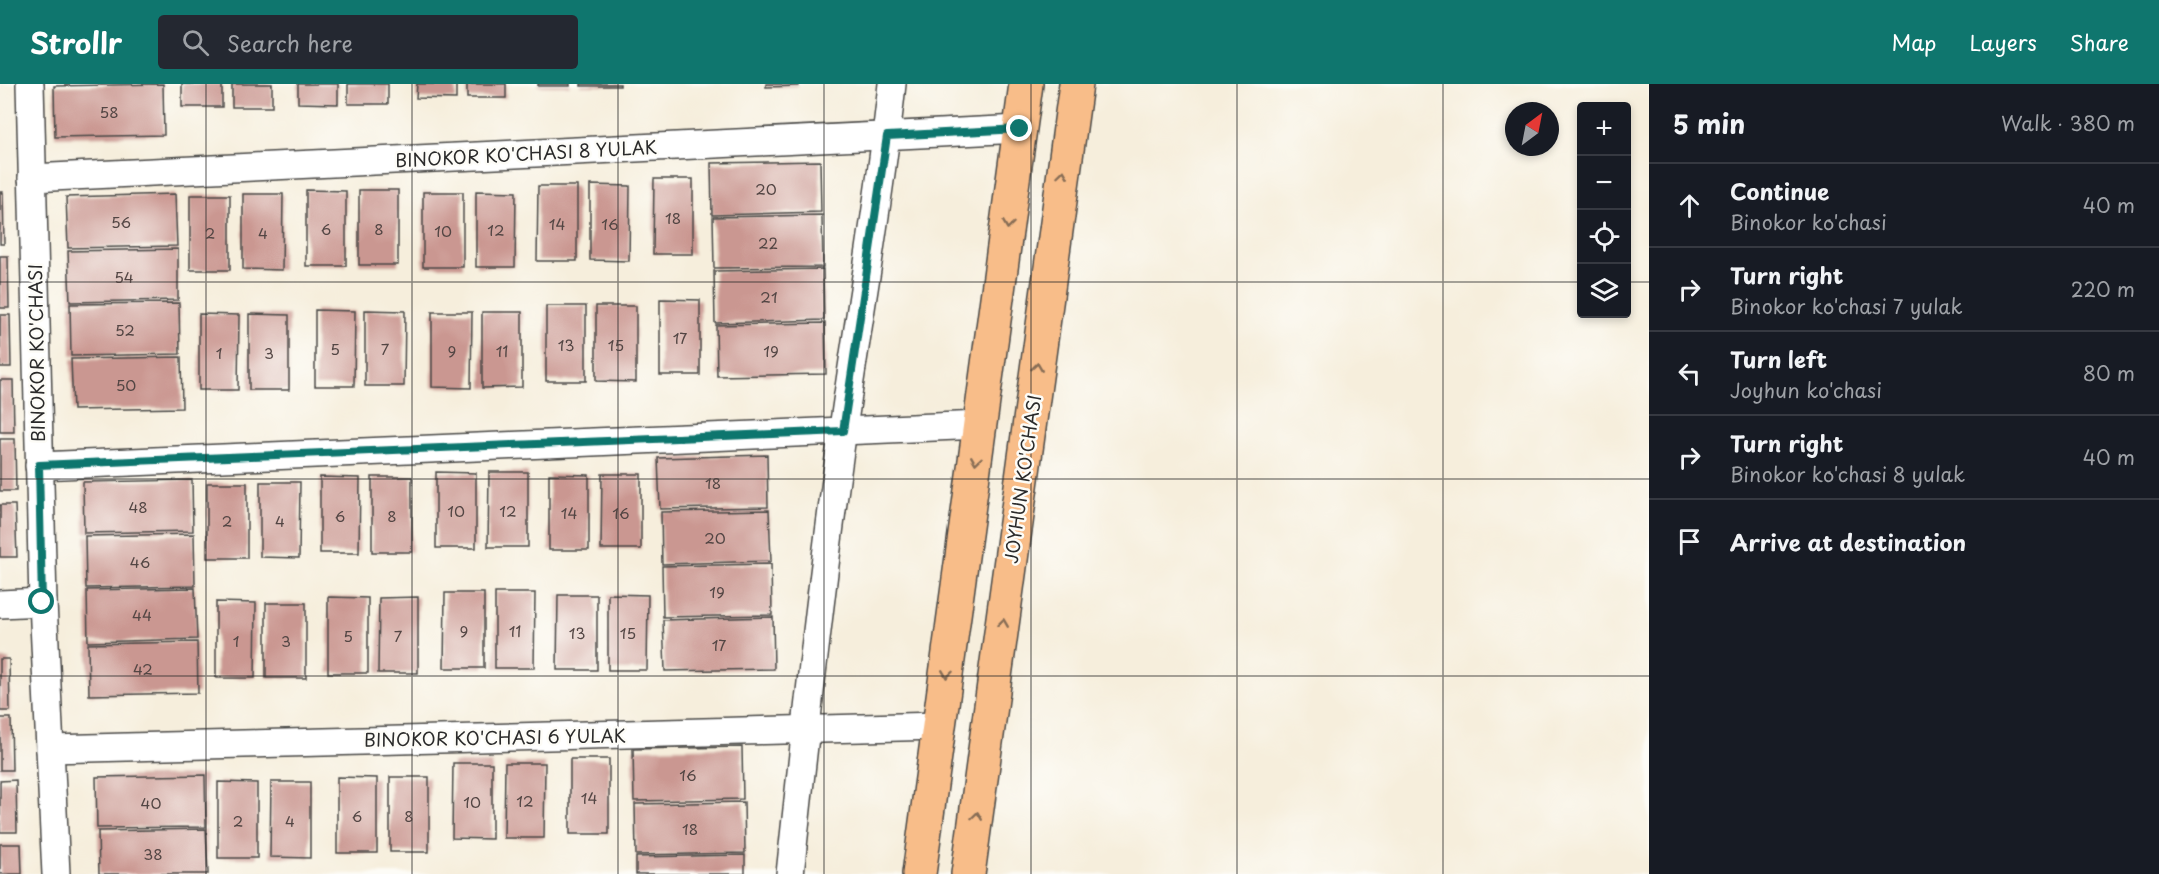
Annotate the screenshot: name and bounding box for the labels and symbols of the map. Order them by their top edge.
house number: 58 [99,100,119,123]
north arrow [1505,102,1559,156]
route end [1006,115,1032,141]
street label: BINOKOR KO'CHASI 8 YULAK [394,133,658,173]
one-way arrow [1057,169,1069,179]
house number: 20 [755,177,777,200]
house number: 18 [665,206,681,229]
house number: 56 [111,210,131,233]
house number: 14 [549,212,565,235]
house number: 16 [601,212,619,235]
house number: 6 [321,217,331,240]
house number: 8 [374,217,384,240]
house number: 12 [487,218,505,241]
house number: 10 [434,219,452,242]
house number: 2 [205,221,215,244]
house number: 4 [258,221,268,244]
one-way arrow [1002,221,1015,230]
house number: 22 [758,231,778,254]
street label: BINOKOR KO'CHASI [21,264,51,442]
house number: 54 [114,265,134,288]
house number: 21 [760,285,778,308]
house number: 52 [115,318,135,341]
house number: 17 [673,326,687,349]
house number: 13 [558,333,574,356]
house number: 15 [608,333,624,356]
house number: 5 [330,337,340,360]
house number: 7 [381,337,390,360]
house number: 9 [448,339,456,362]
house number: 11 [496,339,508,362]
house number: 19 [763,339,779,362]
house number: 1 [216,341,222,364]
house number: 3 [264,341,274,364]
one-way arrow [1031,363,1043,372]
house number: 50 [116,373,136,396]
street label: JOYHUN KO'CHASI [997,393,1047,565]
one-way arrow [970,456,982,465]
house number: 18 [705,471,721,494]
house number: 48 [128,495,148,518]
house number: 10 [447,499,465,522]
house number: 12 [499,499,517,522]
house number: 14 [561,501,577,524]
house number: 16 [612,501,630,524]
house number: 6 [335,504,345,527]
house number: 8 [387,504,397,527]
house number: 2 [222,509,232,532]
house number: 4 [275,509,285,532]
house number: 20 [704,526,726,549]
house number: 46 [130,550,150,573]
house number: 19 [709,580,725,603]
route start [28,588,54,614]
house number: 44 [132,603,152,626]
one-way arrow [996,618,1009,627]
house number: 9 [460,619,468,642]
house number: 11 [509,619,521,642]
house number: 13 [569,621,585,644]
house number: 15 [620,621,636,644]
house number: 5 [343,624,353,647]
house number: 7 [394,624,403,647]
house number: 1 [233,629,239,652]
house number: 3 [281,629,291,652]
house number: 17 [712,633,726,656]
house number: 42 [133,657,153,680]
one-way arrow [941,670,953,679]
street label: BINOKOR KO'CHASI 6 YULAK [364,721,626,753]
house number: 16 [679,763,697,786]
house number: 14 [581,786,597,809]
house number: 12 [516,789,534,812]
house number: 10 [463,790,481,813]
house number: 40 [141,791,161,814]
house number: 6 [352,804,362,827]
house number: 8 [404,804,414,827]
house number: 2 [233,809,243,832]
house number: 4 [285,809,295,832]
one-way arrow [970,812,983,821]
house number: 18 [682,817,698,840]
house number: 38 [143,842,163,865]

